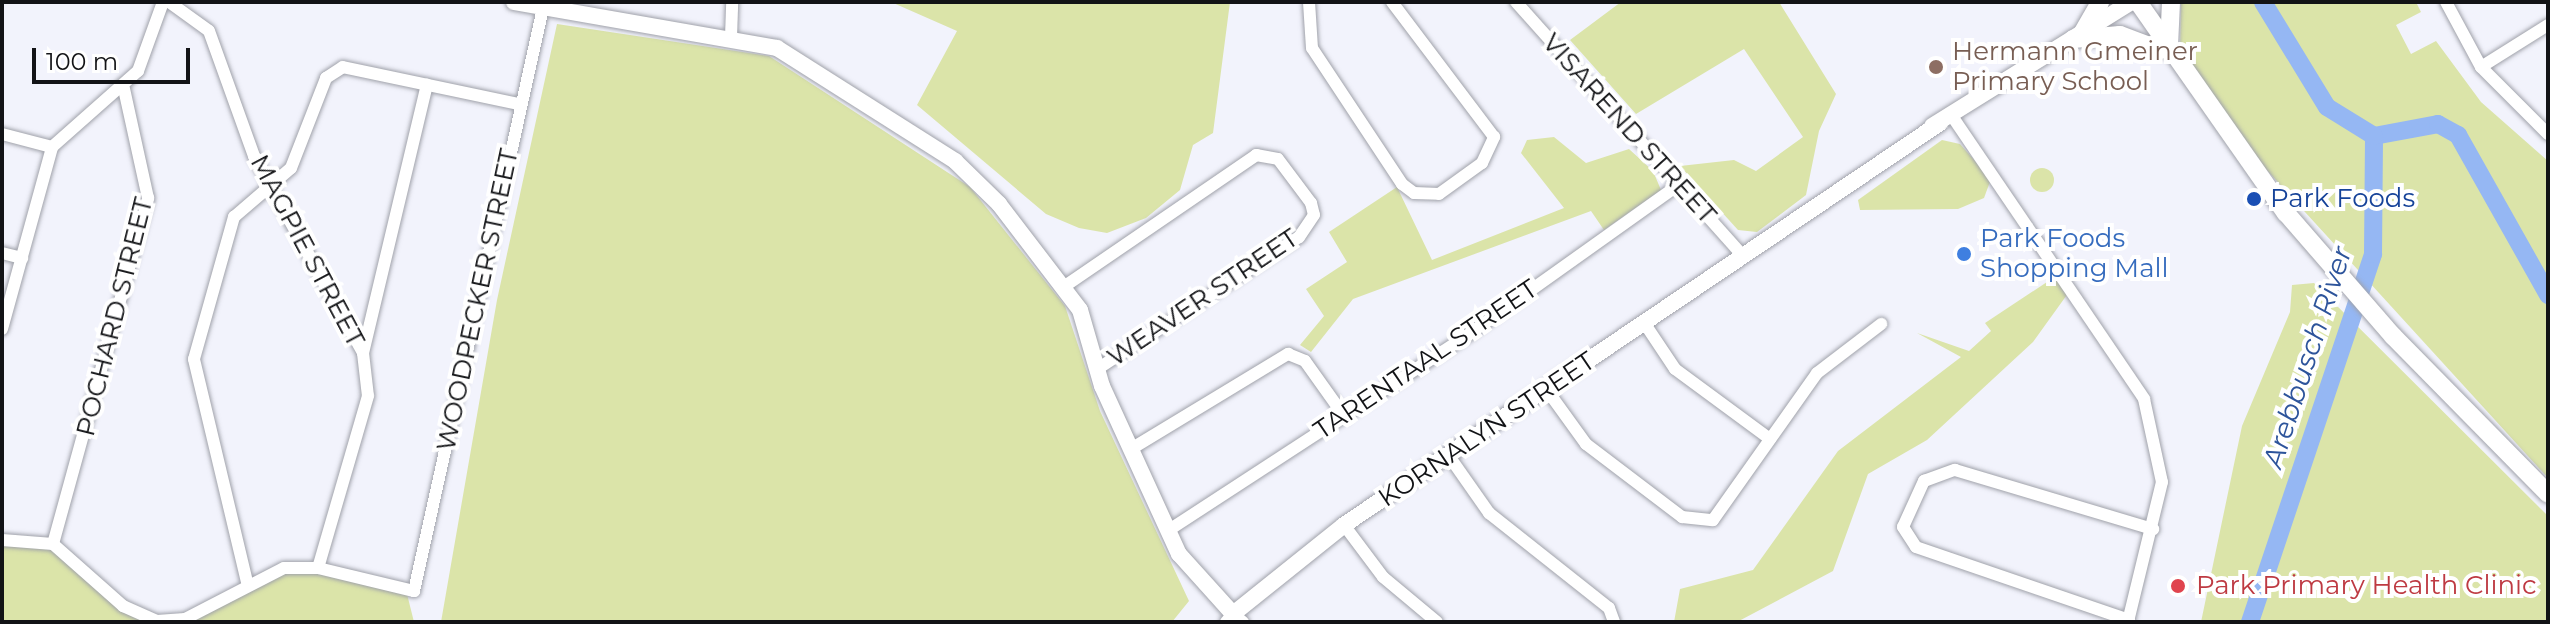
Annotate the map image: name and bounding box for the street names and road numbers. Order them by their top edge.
street label: VISAREND STREET [1535,28,1723,230]
street label: WOODPECKER STREET [431,146,525,454]
street label: MAGPIE STREET [243,150,371,352]
street label: POCHARD STREET [70,194,160,440]
street label: WEAVER STREET [1102,223,1304,373]
street label: TARENTAAL STREET [1308,274,1544,446]
street label: KORNALYN STREET [1373,346,1601,514]

